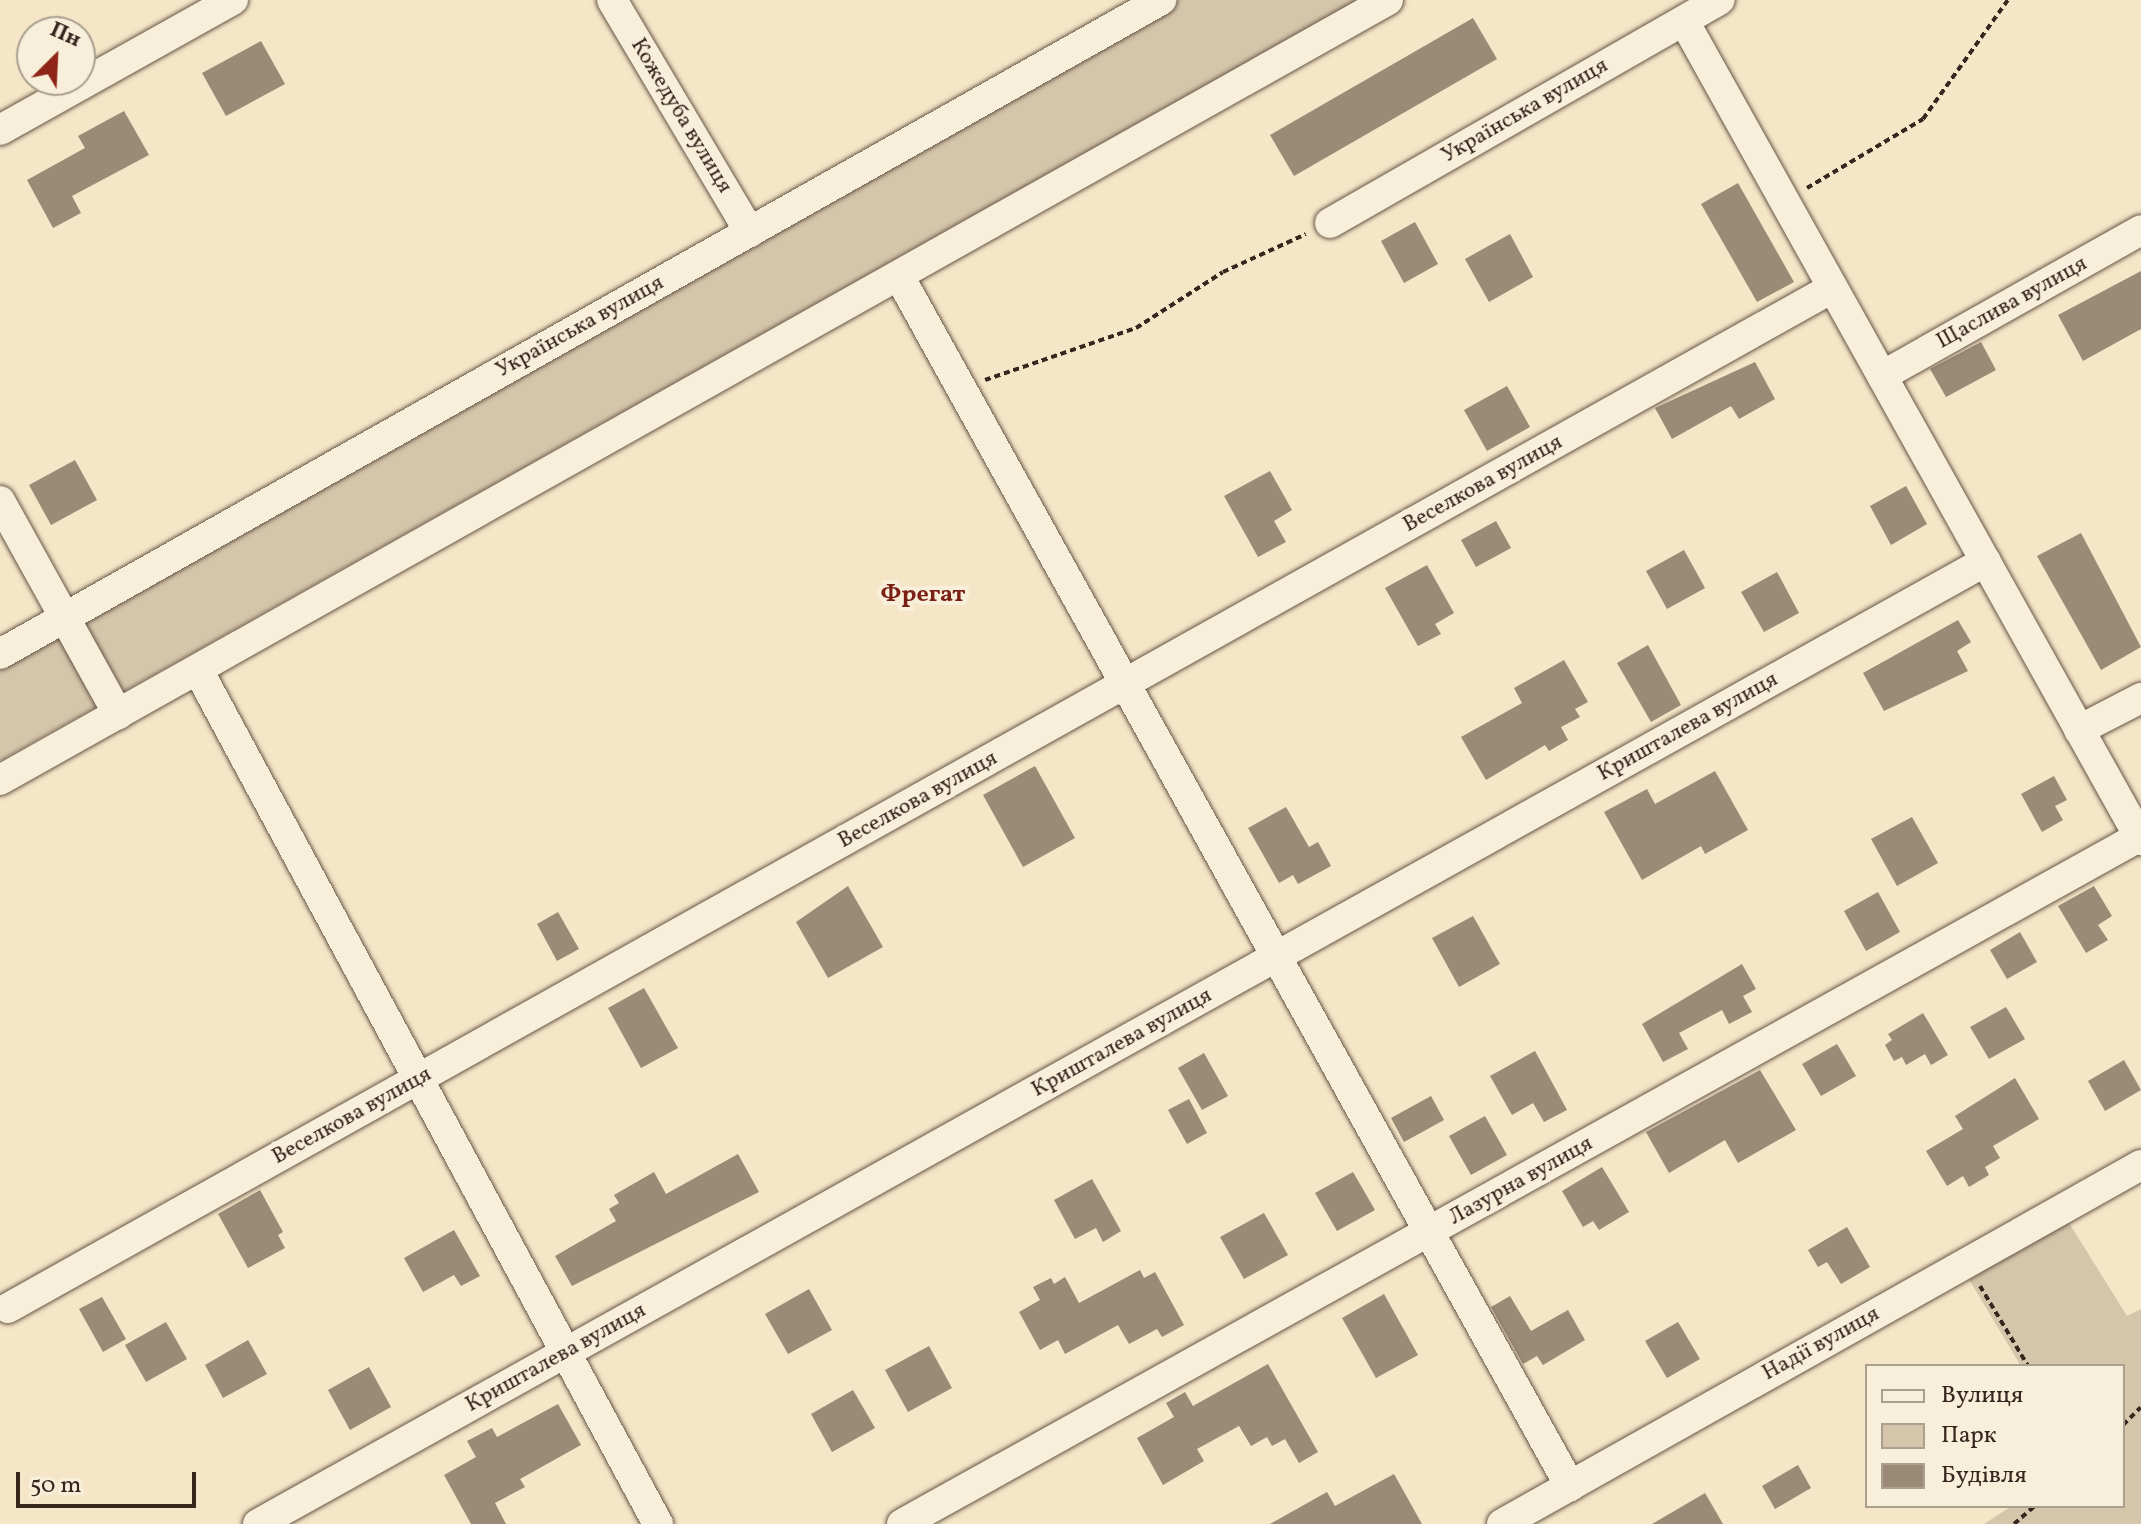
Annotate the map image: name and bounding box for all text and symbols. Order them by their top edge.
text: Пн [45,15,86,56]
north arrow [16,16,96,96]
street label: Кожедуба вулиця [624,34,738,198]
street label: Українська вулиця [1437,53,1613,169]
street label: Щаслива вулиця [1932,251,2092,355]
street label: Українська вулиця [492,270,668,384]
street label: Веселкова вулиця [1399,429,1567,539]
district label: Фрегат [881,582,965,610]
street label: Кришталева вулиця [1593,666,1783,788]
street label: Веселкова вулиця [834,745,1002,855]
street label: Кришталева вулиця [1027,982,1217,1104]
street label: Веселкова вулиця [268,1061,436,1171]
street label: Лазурна вулиця [1445,1131,1597,1231]
street label: Кришталева вулиця [461,1297,651,1419]
street label: Надії вулиця [1758,1301,1884,1387]
legend [1865,1364,2125,1508]
text: Вулиця [1941,1379,2023,1413]
text: Парк [1941,1419,1997,1453]
scale bar [20,1456,200,1506]
text: Будівля [1941,1459,2027,1493]
text: 50 m [30,1469,82,1503]

